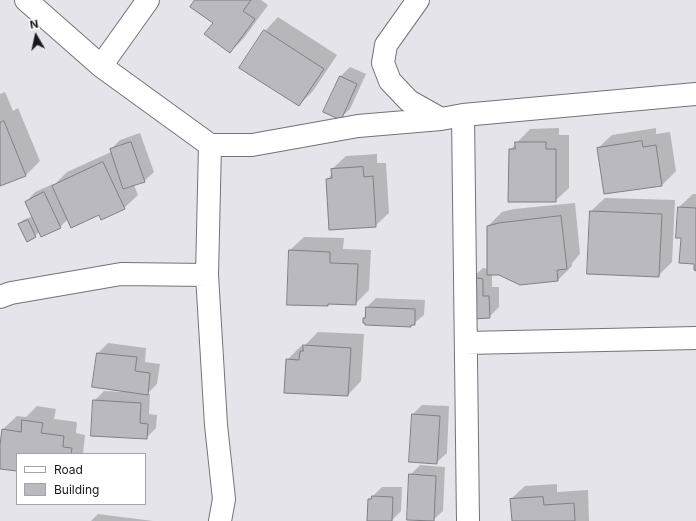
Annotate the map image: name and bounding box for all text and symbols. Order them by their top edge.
north arrow [16,16,56,56]
text: N [29,17,39,32]
legend [16,453,146,505]
text: Road [54,462,83,477]
text: Building [54,482,99,497]

